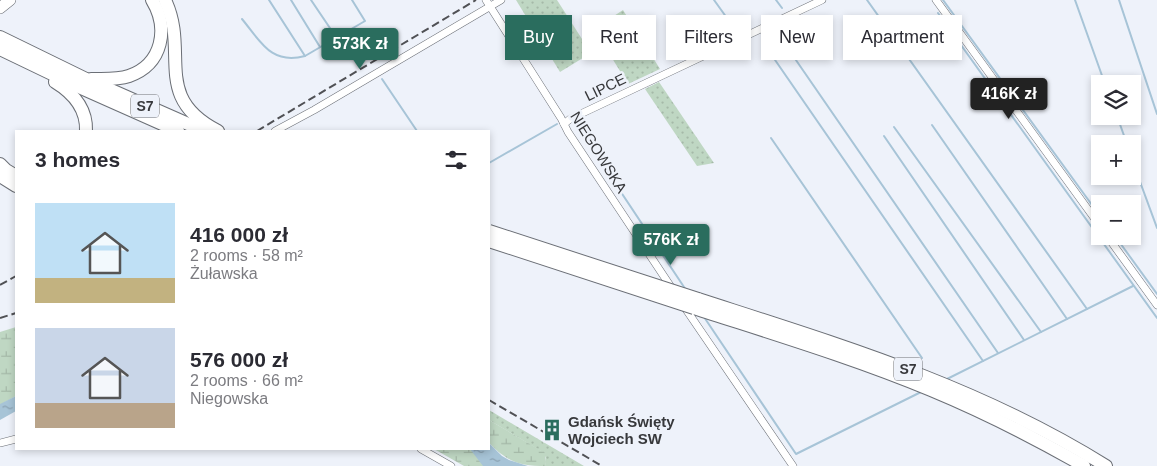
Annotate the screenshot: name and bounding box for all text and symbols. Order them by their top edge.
chip: Buy [505,15,572,60]
chip: Rent [582,15,656,60]
chip: Filters [666,15,751,60]
chip: New [761,15,833,60]
chip: Apartment [843,15,962,60]
pin: 573K zł [314,28,406,70]
text: 573K zł [332,35,388,52]
street label: LIPCE [582,70,628,104]
map controls [1091,75,1141,245]
button: layers [1091,75,1141,125]
pin: 416K zł [963,78,1055,120]
text: 416K zł [981,85,1037,102]
road number: S7 [131,94,159,118]
street label: NIEGOWSKA [567,108,631,196]
button: + [1091,135,1141,185]
icon: filters [442,146,470,174]
text: 3 homes [35,148,120,171]
button: − [1091,195,1141,245]
icon: home [75,223,135,283]
text: 416 000 zł [190,223,288,246]
pin: 576K zł [625,224,717,266]
text: 576K zł [643,231,699,248]
text: 2 rooms · 58 m² [190,247,303,264]
text: Żuławska [190,265,258,282]
icon: home [75,348,135,408]
text: 576 000 zł [190,348,288,371]
road number: S7 [894,358,922,380]
text: 2 rooms · 66 m² [190,372,303,389]
text: Niegowska [190,390,268,407]
place label: Gdańsk Święty Wojciech SW [568,413,675,447]
building icon: Gdańsk Święty Wojciech SW [539,417,565,443]

